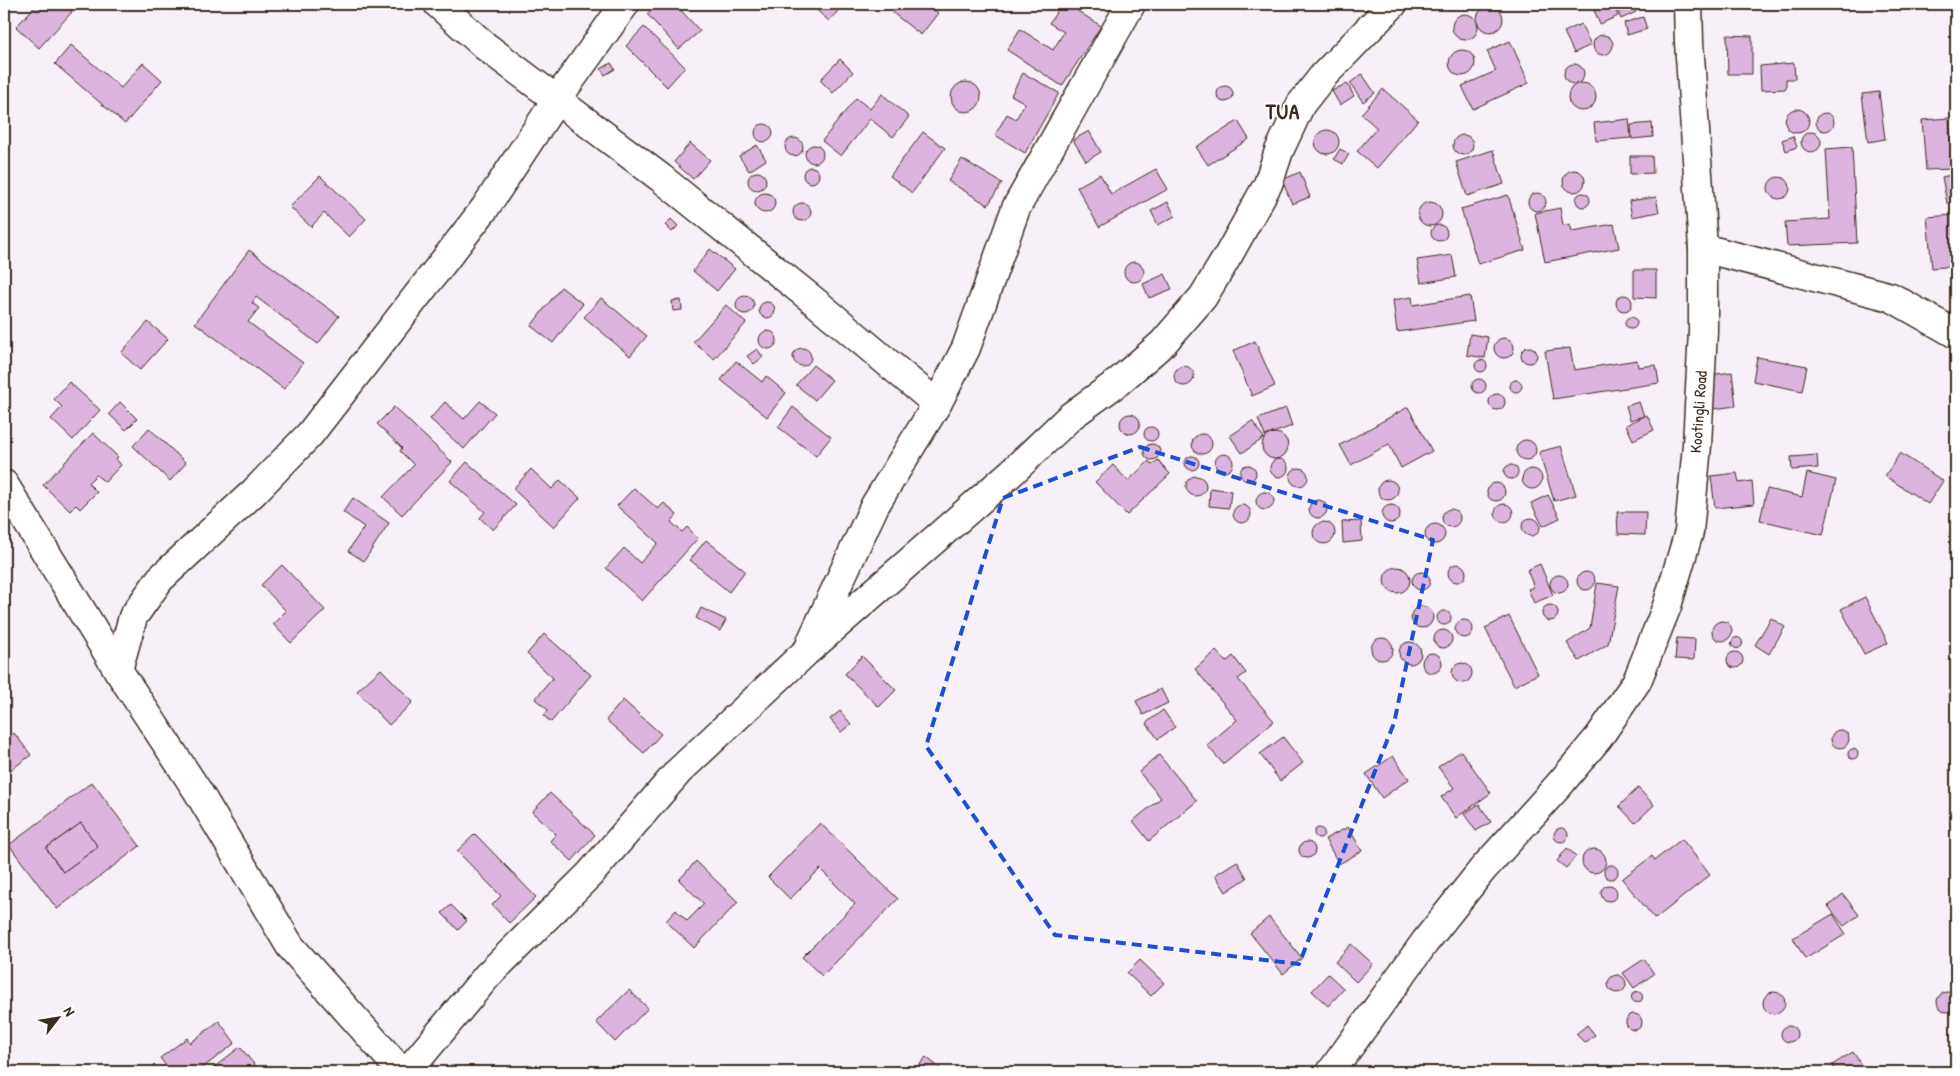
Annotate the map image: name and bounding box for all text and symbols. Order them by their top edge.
district label: TUA [1265,97,1300,126]
street label: Kootingli Road [1684,370,1712,454]
north arrow [32,994,82,1044]
text: N [60,1003,80,1020]

